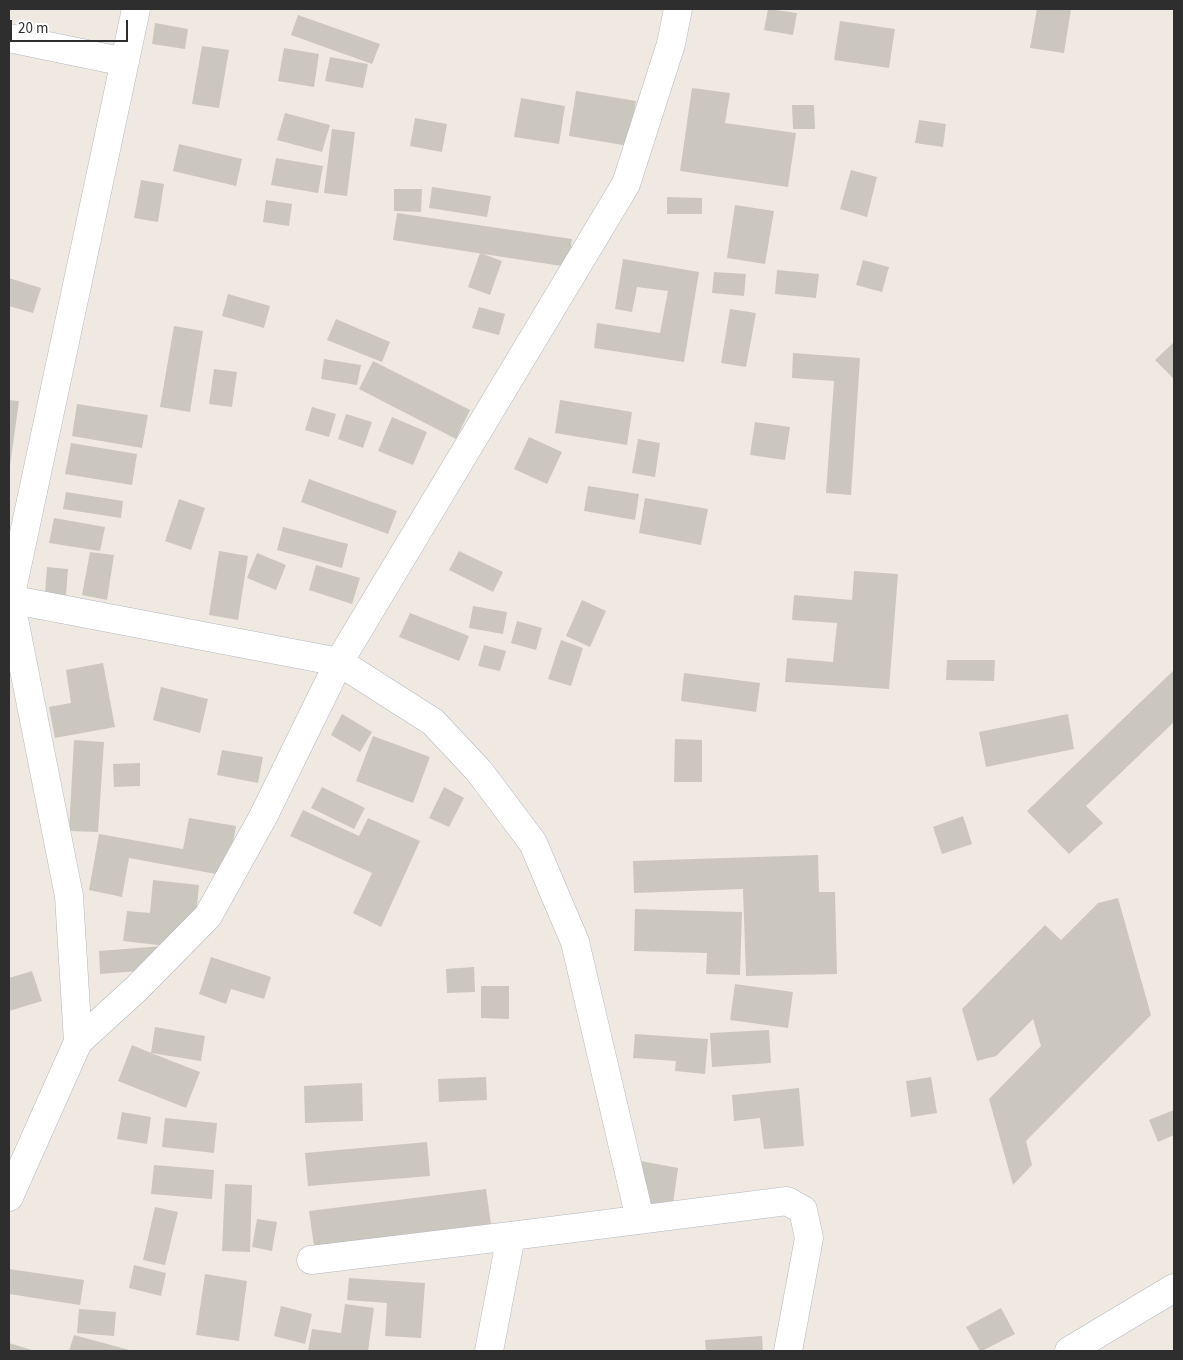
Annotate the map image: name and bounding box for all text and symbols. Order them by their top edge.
scale bar [12,10,130,42]
text: 20 m [18,18,48,39]

